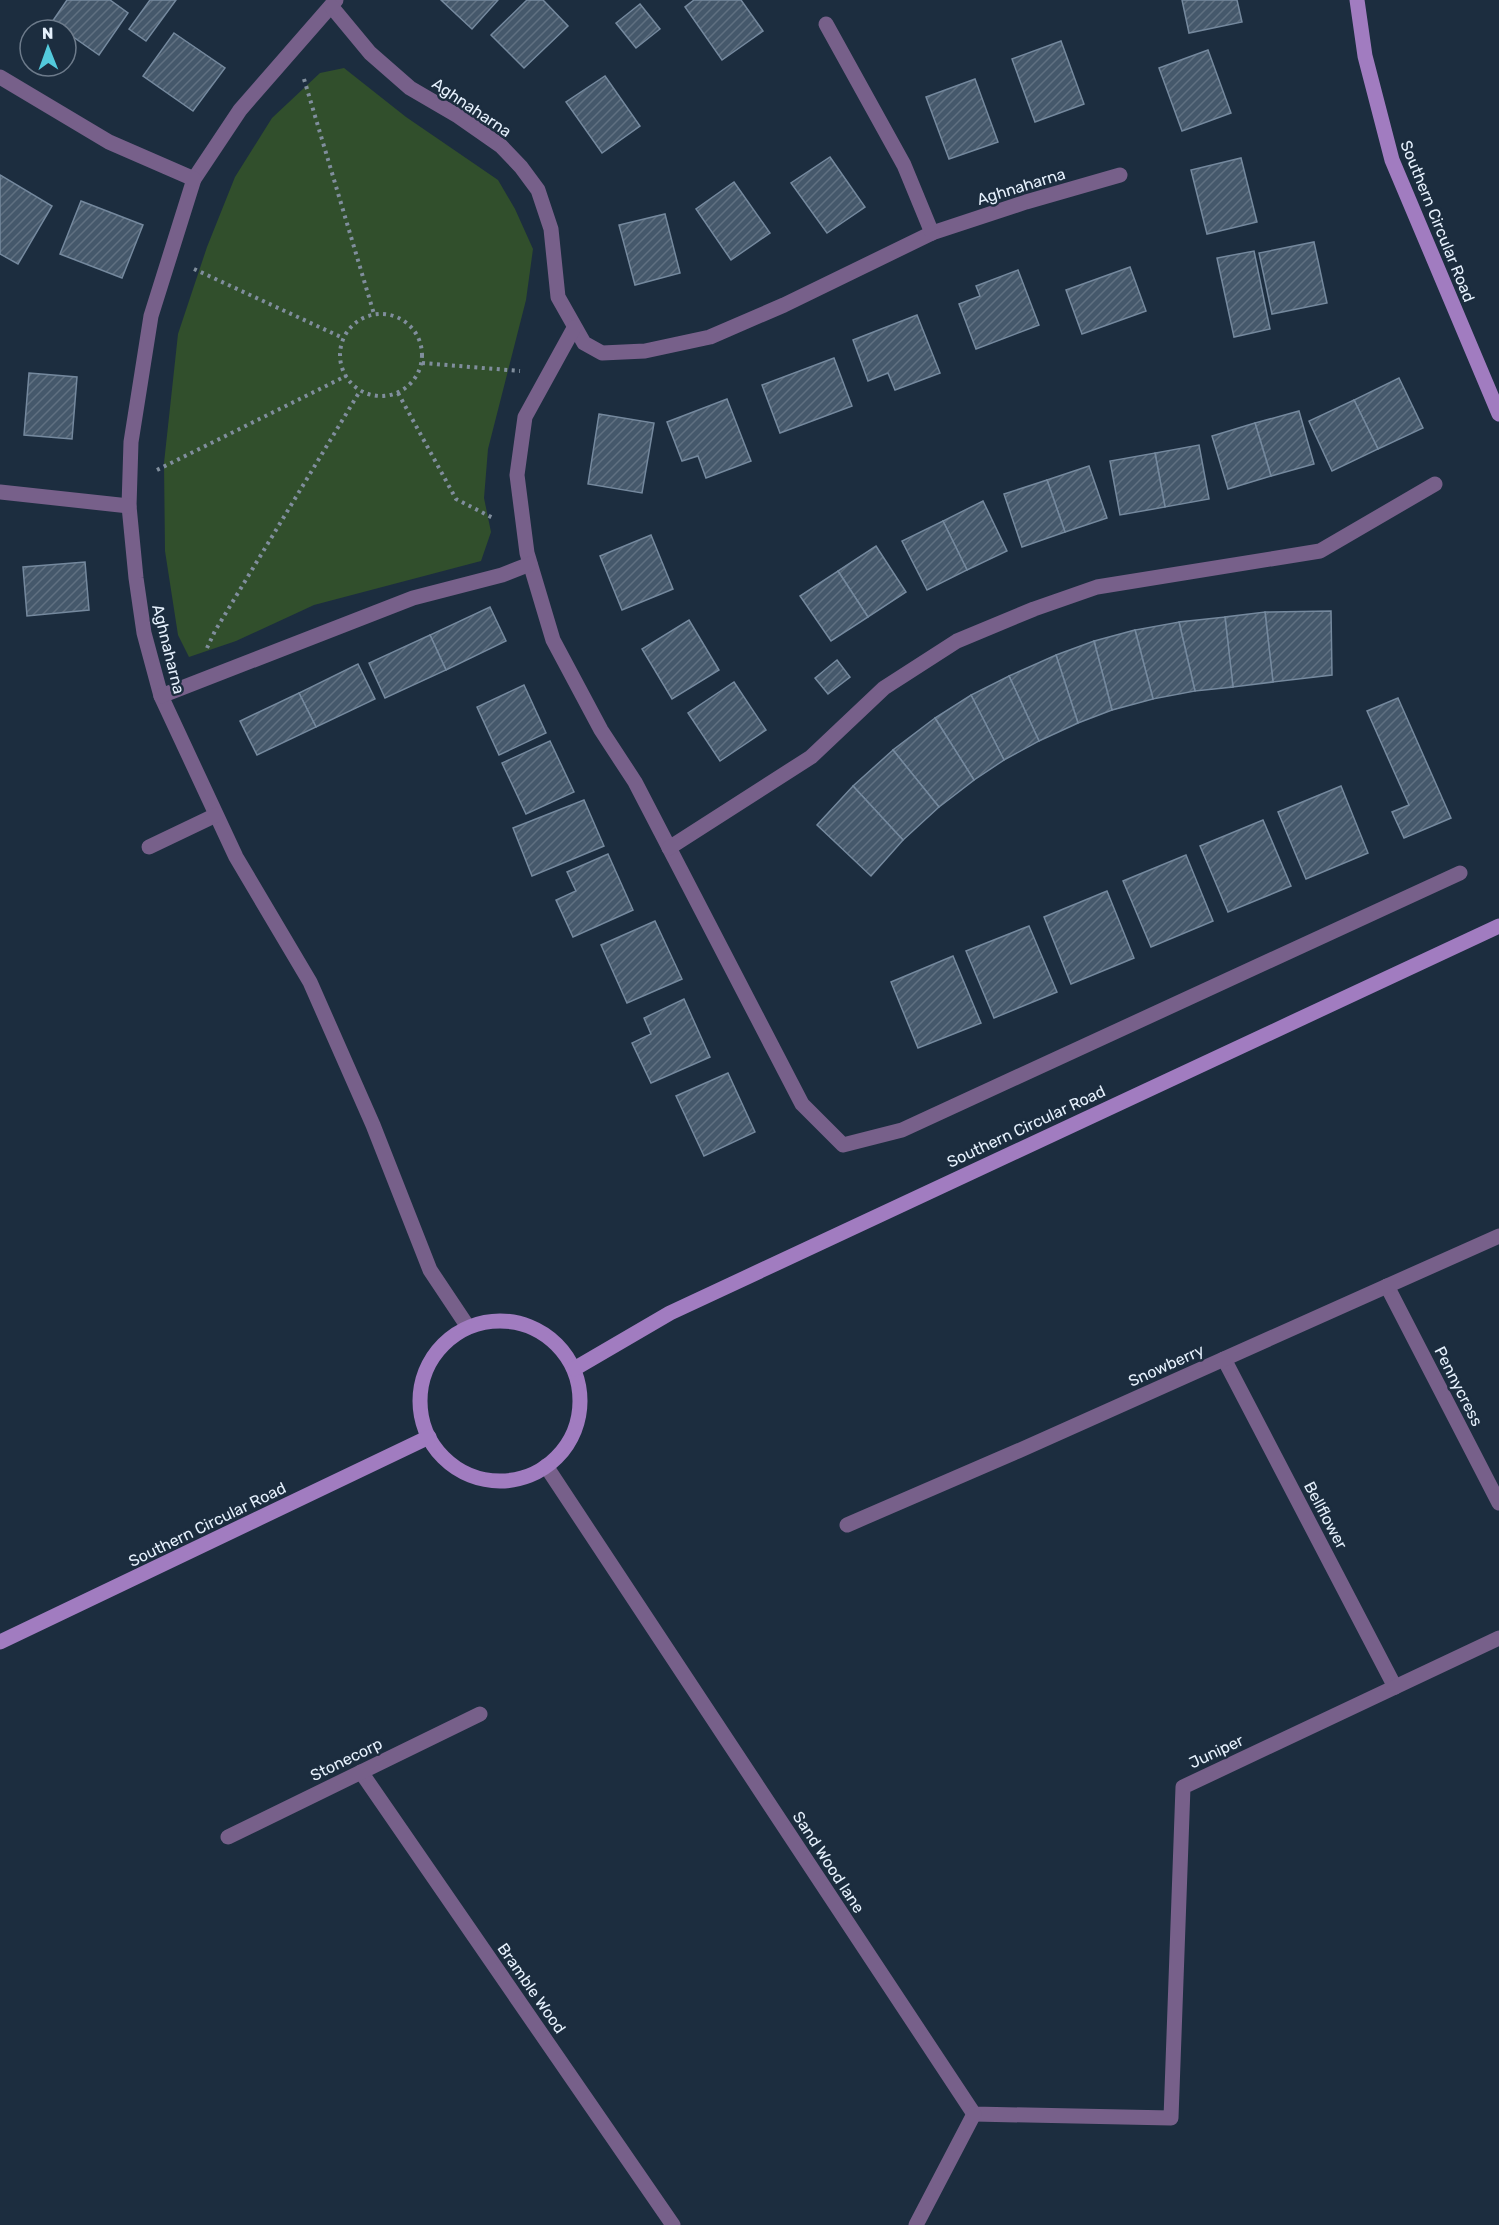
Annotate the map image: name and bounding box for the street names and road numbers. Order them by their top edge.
street label: Aghnaharna [428,74,515,141]
street label: Southern Circular Road [1396,138,1479,305]
street label: Aghnaharna [975,164,1068,209]
street label: Aghnaharna [148,602,189,696]
street label: Southern Circular Road [944,1081,1108,1172]
street label: Snowberry [1125,1340,1207,1391]
street label: Pennycress [1430,1343,1487,1429]
street label: Southern Circular Road [125,1478,289,1571]
street label: Bellflower [1300,1478,1351,1552]
street label: Juniper [1186,1731,1246,1772]
street label: Stonecorp [307,1734,385,1785]
street label: Sand Wood lane [789,1808,869,1917]
street label: Bramble Wood [493,1939,570,2037]

